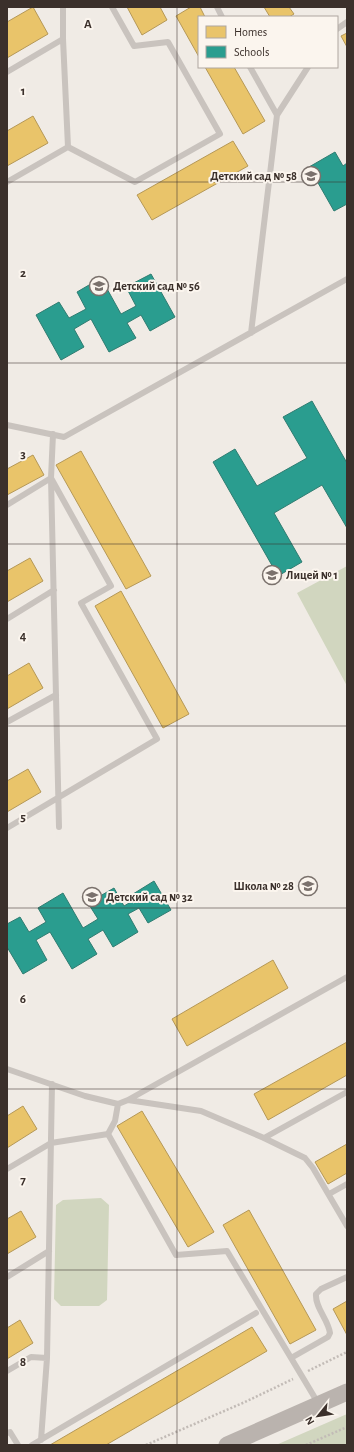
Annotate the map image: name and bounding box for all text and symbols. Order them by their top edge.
legend [198,16,338,68]
text: A [84,18,92,31]
text: Homes [234,26,267,38]
text: Schools [234,46,269,58]
text: 1 [21,85,25,98]
school or university icon: Детский сад № 58 [300,165,322,187]
place label: Детский сад № 58 [210,170,297,182]
text: 2 [20,267,26,280]
school or university icon: Детский сад № 56 [88,275,110,297]
place label: Детский сад № 56 [113,280,200,292]
text: 3 [20,448,26,461]
school or university icon: Лицей № 1 [261,564,283,586]
place label: Лицей № 1 [286,569,338,581]
text: 4 [20,630,27,643]
text: 5 [20,811,26,824]
school or university icon: Школа № 28 [297,875,319,897]
place label: Школа № 28 [233,880,294,892]
school or university icon: Детский сад № 32 [81,886,103,908]
place label: Детский сад № 32 [106,891,193,903]
text: 6 [20,993,26,1006]
text: 7 [20,1174,26,1187]
text: 8 [20,1356,26,1369]
north arrow [298,1396,338,1436]
text: N [303,1415,316,1427]

